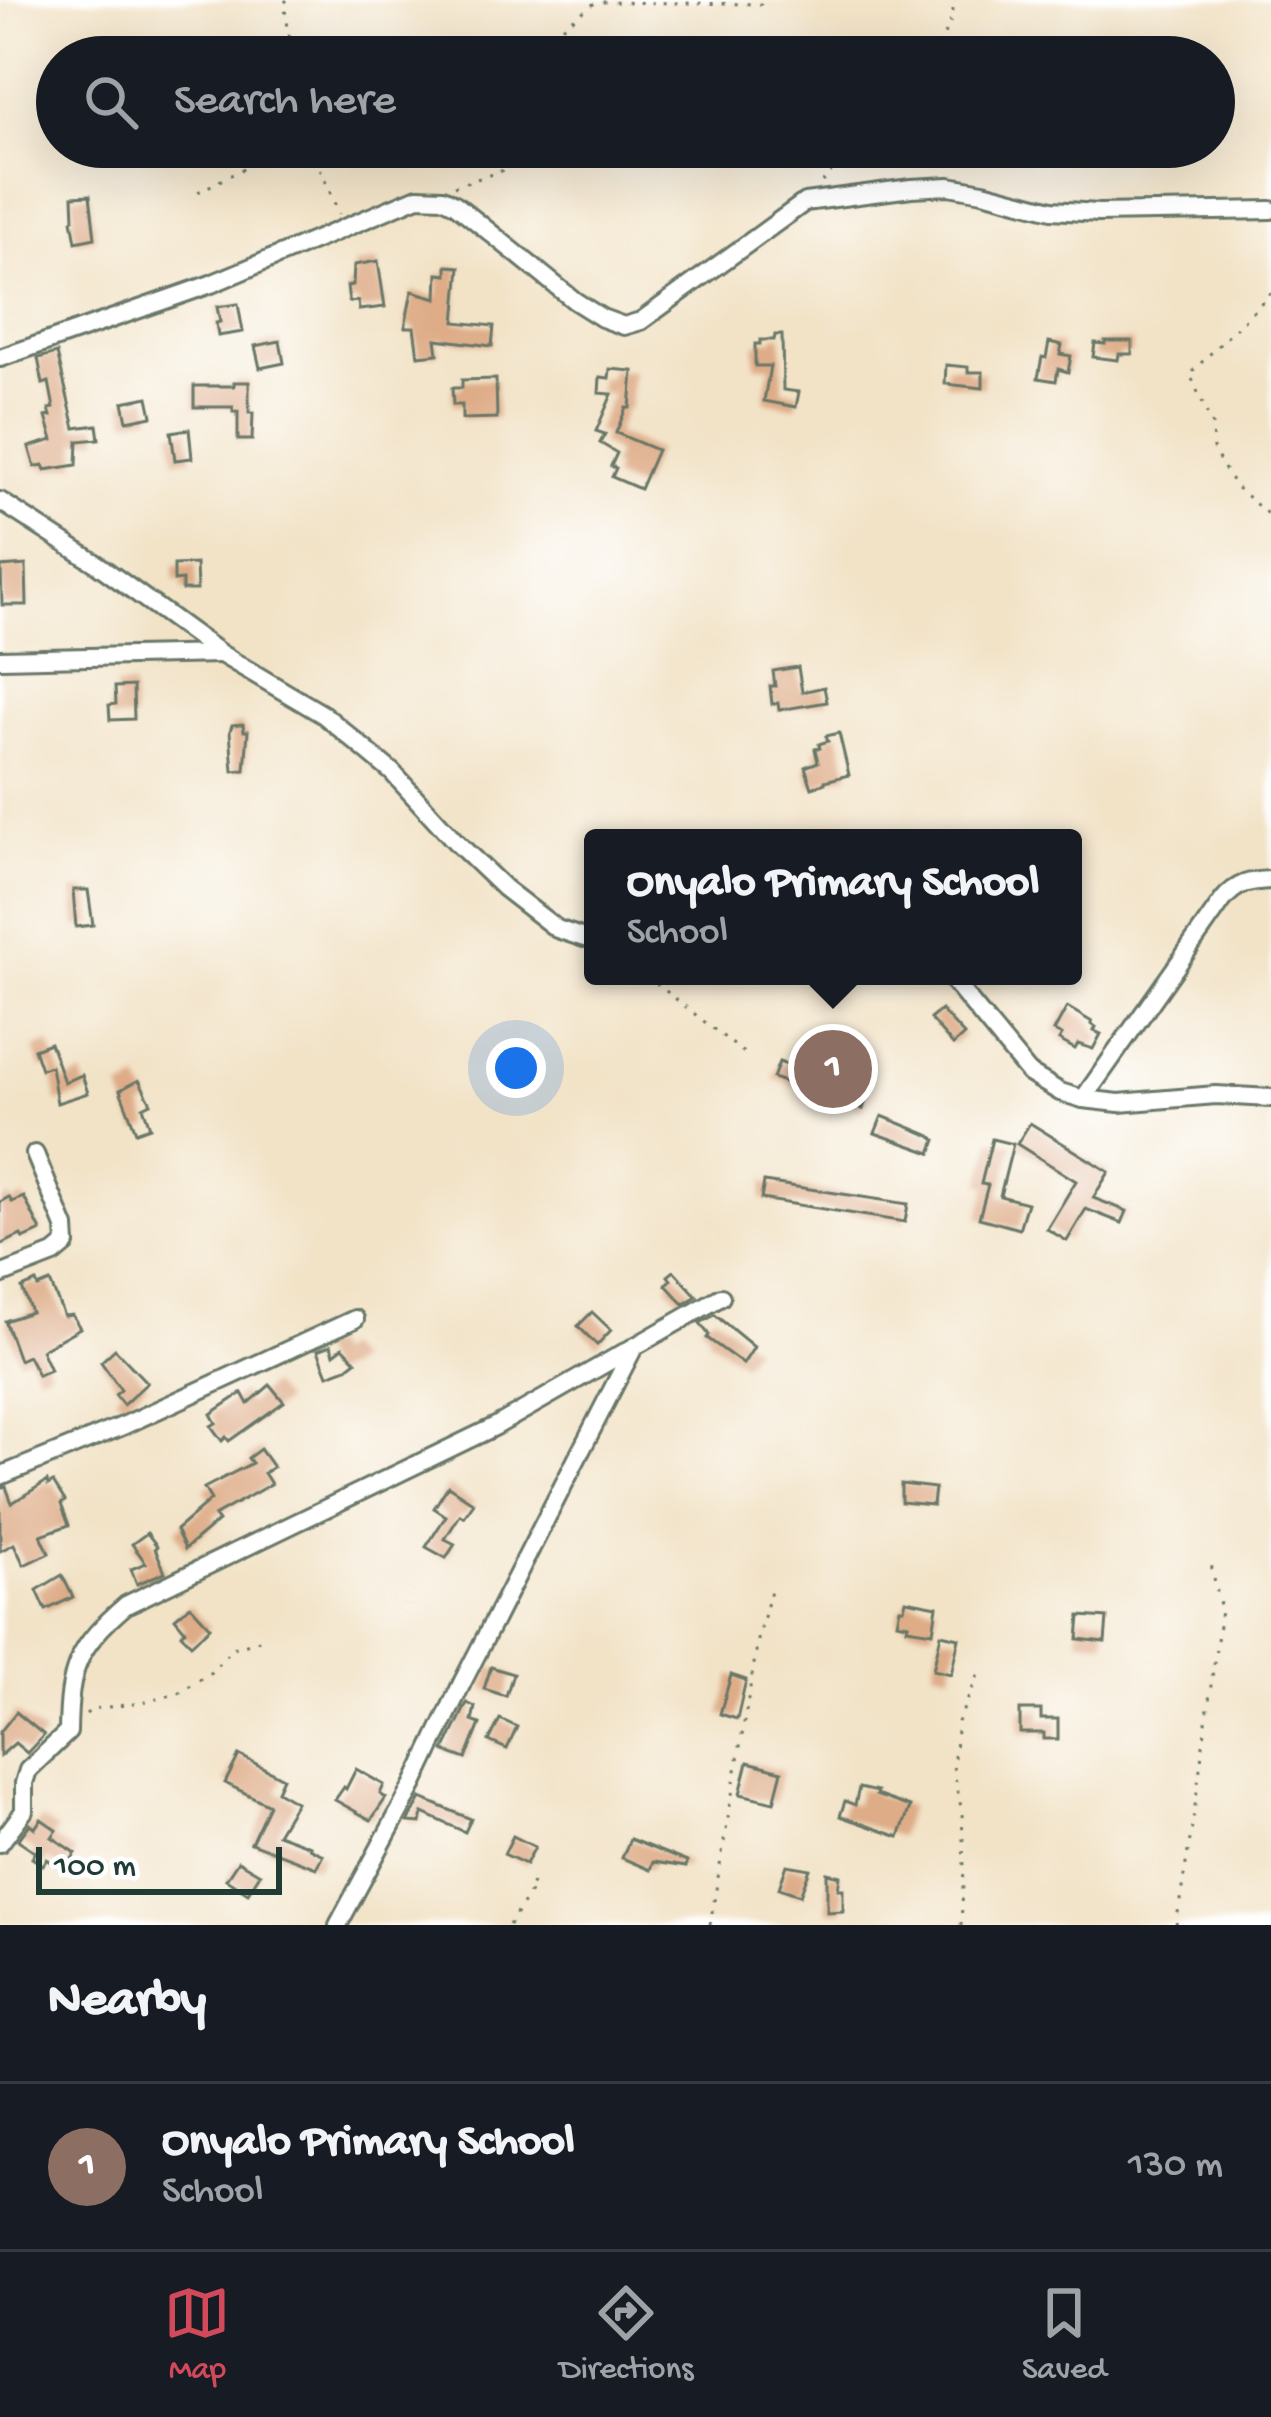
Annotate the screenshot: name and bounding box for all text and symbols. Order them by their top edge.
search box [36,36,1235,168]
icon: search [78,69,144,135]
text: Search here [174,76,396,129]
popup [584,829,1082,985]
text: Onyalo Primary School [627,858,1039,911]
text: School [627,911,728,957]
pin: 1 [794,1024,872,1114]
your location [486,1038,546,1098]
scale bar [36,1841,282,1894]
text: 100 m [54,1849,136,1887]
text: Nearby [48,1973,206,2033]
text: Onyalo Primary School [162,2117,575,2170]
text: 1 [79,2144,95,2190]
text: 130 m [1128,2144,1223,2190]
text: School [162,2170,263,2216]
tab: Map [164,2280,230,2390]
tab: Directions [559,2280,693,2390]
tab: Saved [1022,2280,1107,2390]

